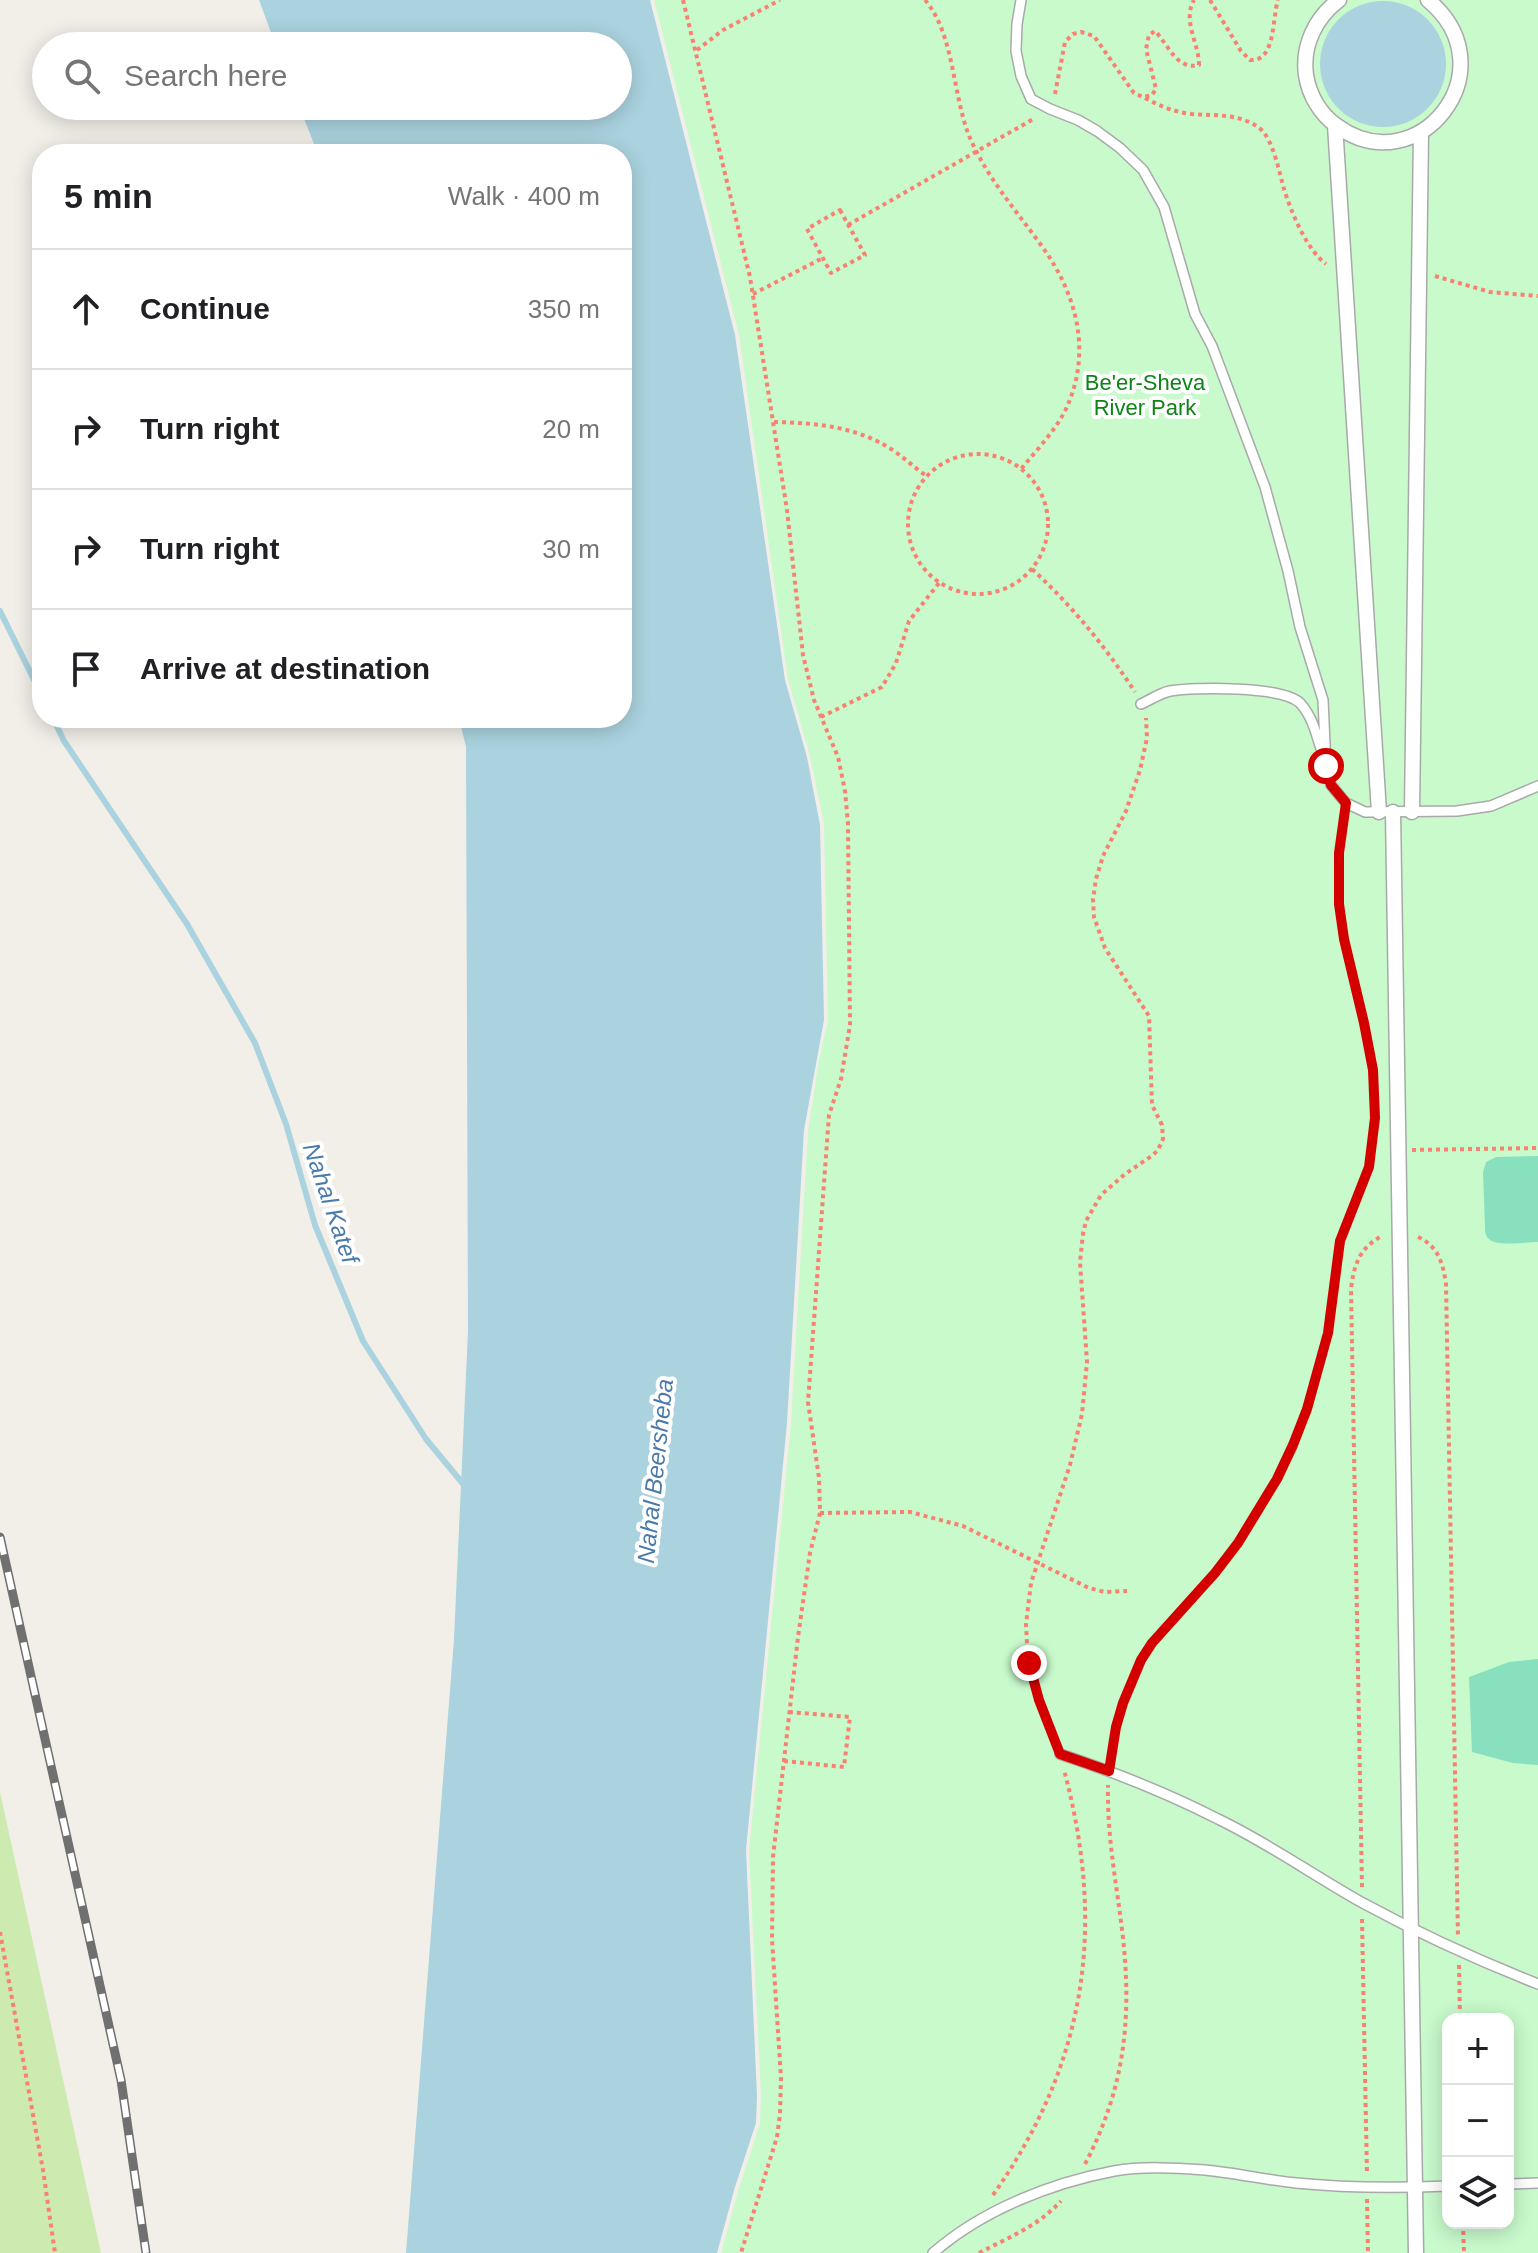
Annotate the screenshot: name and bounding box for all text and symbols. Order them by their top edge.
search box [32,32,632,120]
icon: search [60,54,104,98]
text: Search here [124,59,287,92]
text: 5 min [64,177,153,215]
text: Walk · 400 m [448,181,600,211]
icon: ahead [64,287,108,331]
text: Continue [140,292,270,325]
text: 350 m [528,294,600,324]
park label: Be'er-Sheva River Park [1085,370,1206,420]
icon: right [64,407,108,451]
text: Turn right [140,412,279,445]
text: 20 m [542,414,600,444]
icon: right [64,527,108,571]
text: Turn right [140,532,279,565]
text: 30 m [542,534,600,564]
icon: arrive [64,647,108,691]
text: Arrive at destination [140,652,430,685]
route start [1308,748,1344,784]
water label: Nahal Katef [298,1139,365,1269]
water label: Nahal Beersheba [632,1377,678,1565]
route end [1011,1645,1047,1681]
map controls [1442,2013,1514,2229]
button: + [1442,2013,1514,2085]
button: − [1442,2085,1514,2157]
button: layers [1442,2157,1514,2229]

